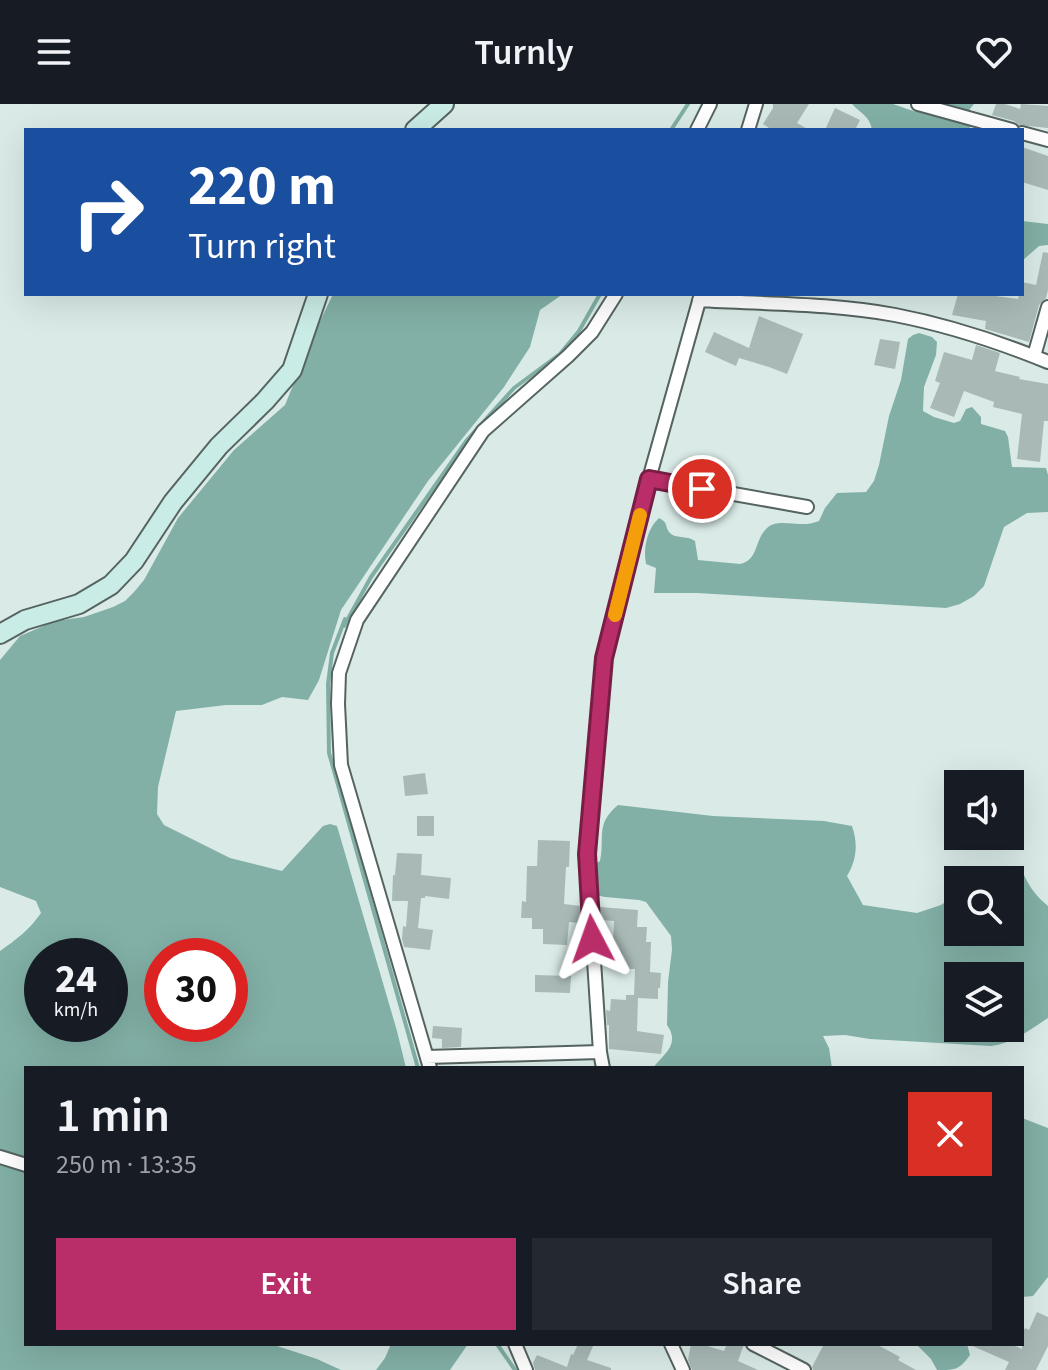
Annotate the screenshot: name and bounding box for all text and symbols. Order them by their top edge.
text: Turnly [474,27,574,78]
icon: menu [32,30,76,74]
icon: heart [972,30,1016,74]
text: 220 m [188,147,336,226]
icon: right [56,160,160,264]
text: Turn right [188,221,336,272]
pin [668,455,736,523]
icon: arrive [680,467,724,511]
map controls [944,770,1024,1042]
button: sound [944,770,1024,850]
button: search [944,866,1024,946]
position arrow [550,897,634,981]
speed limit sign: 30 [144,938,248,1042]
text: 24 [55,951,97,1008]
button: layers [944,962,1024,1042]
text: km/h [54,996,98,1024]
text: 1 min [56,1082,170,1150]
button: close [908,1092,992,1176]
text: 250 m · 13:35 [56,1146,197,1183]
button: Exit [56,1238,516,1330]
button: Share [532,1238,992,1330]

